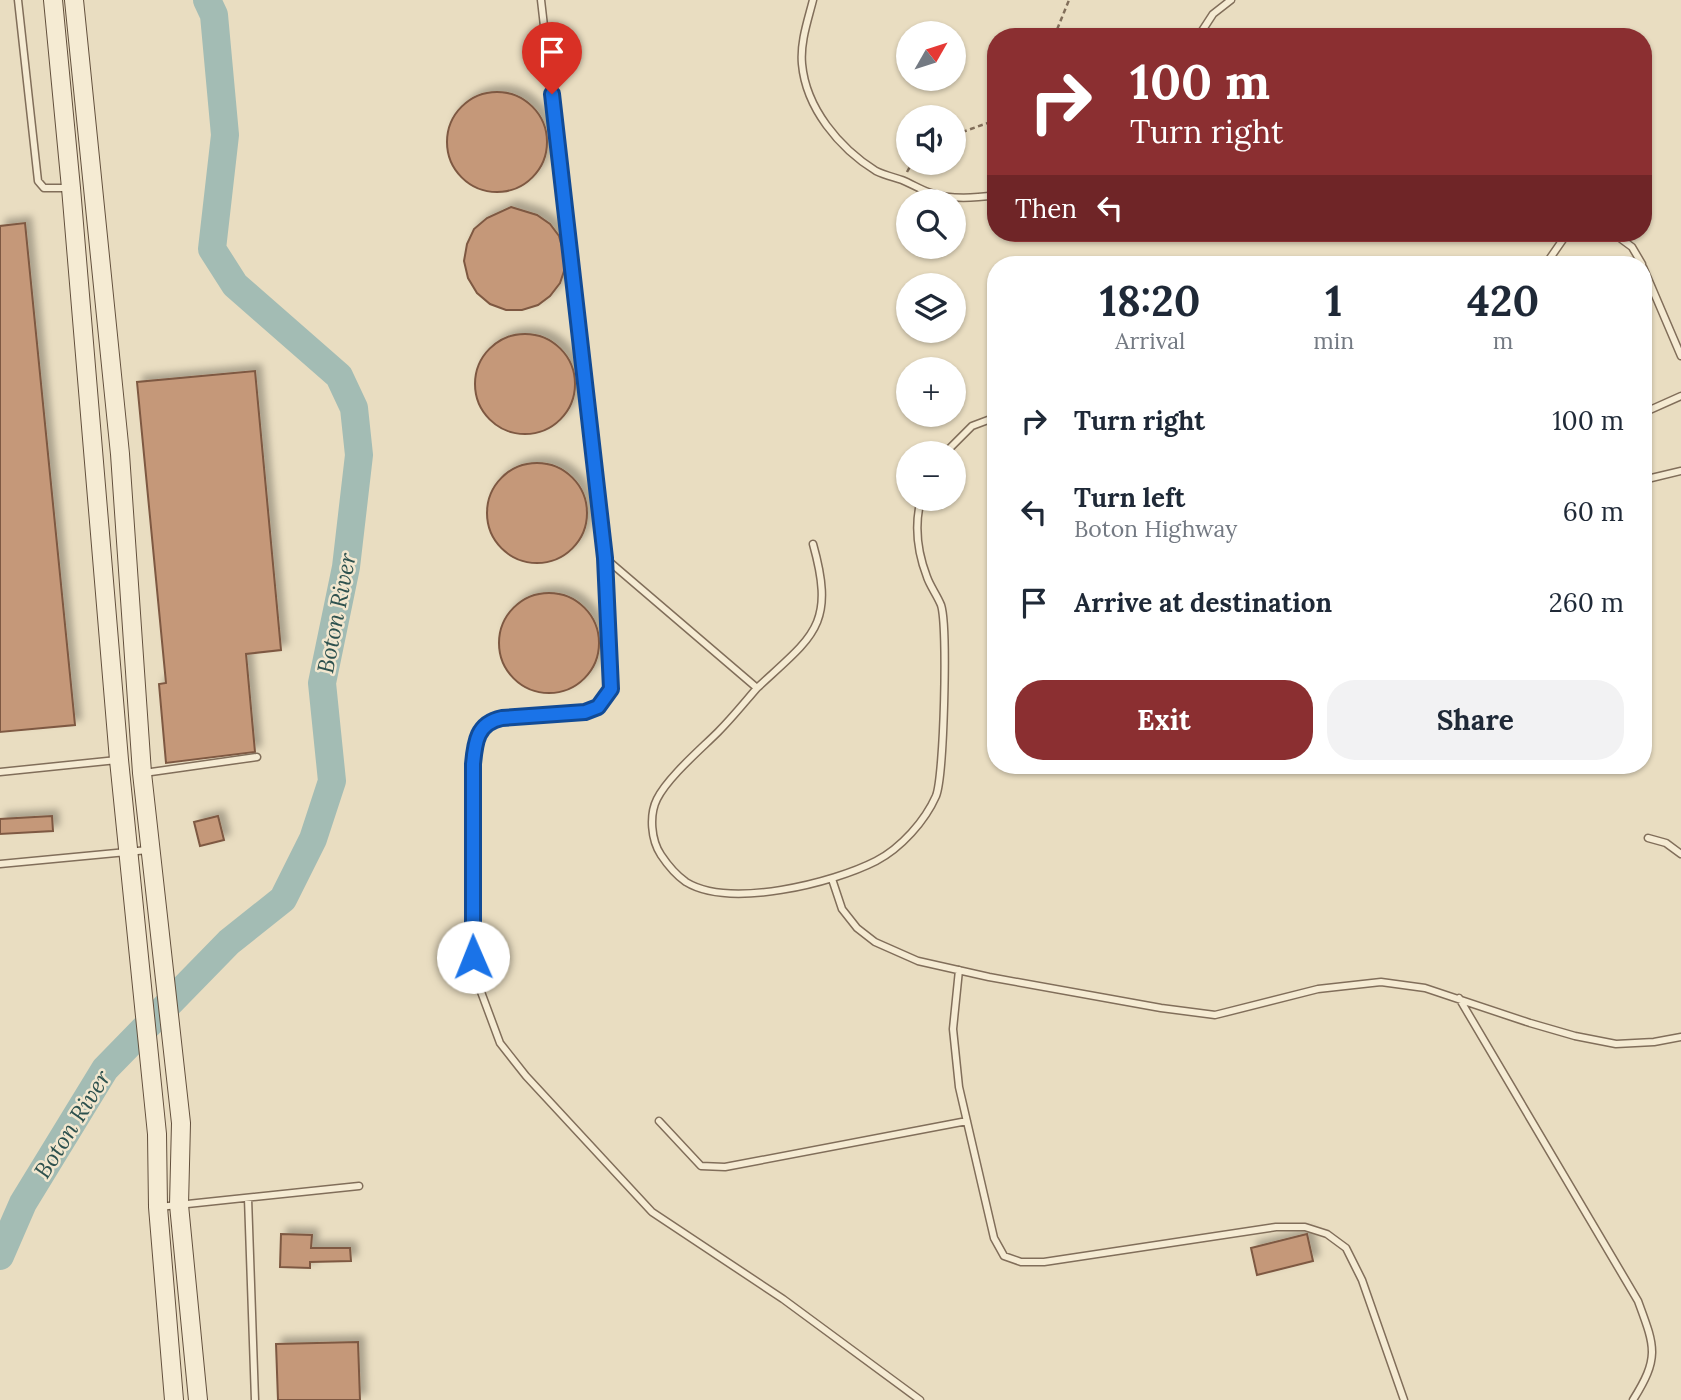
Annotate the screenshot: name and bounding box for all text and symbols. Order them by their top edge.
north arrow [896,21,966,91]
map controls [896,21,966,511]
pin [522,22,582,94]
icon: arrive [533,33,571,71]
text: 100 m [1130,50,1270,112]
icon: right [1015,56,1106,147]
button: sound [896,105,966,175]
text: Turn right [1130,111,1283,152]
button: search [896,189,966,259]
icon: left [1091,189,1129,227]
text: Then [1015,192,1077,225]
button: layers [896,273,966,343]
text: 18:20 [1100,274,1200,328]
text: 1 [1325,274,1342,328]
text: 420 [1467,274,1539,328]
text: Arrival [1115,326,1185,355]
text: min [1313,326,1354,355]
text: m [1493,326,1513,355]
button: + [896,357,966,427]
icon: right [1015,402,1053,440]
text: Turn right [1074,404,1205,437]
text: 100 m [1552,404,1624,437]
button: − [896,441,966,511]
text: Turn left [1074,481,1185,514]
icon: left [1015,493,1053,531]
text: 60 m [1563,495,1624,528]
text: Boton Highway [1074,514,1237,543]
water label: Boton River [310,550,362,676]
icon: arrive [1015,584,1053,622]
text: Arrive at destination [1074,586,1332,619]
text: 260 m [1549,586,1624,619]
button: Exit [1015,680,1313,760]
button: Share [1327,680,1624,760]
position arrow [436,920,510,994]
water label: Boton River [27,1064,117,1183]

